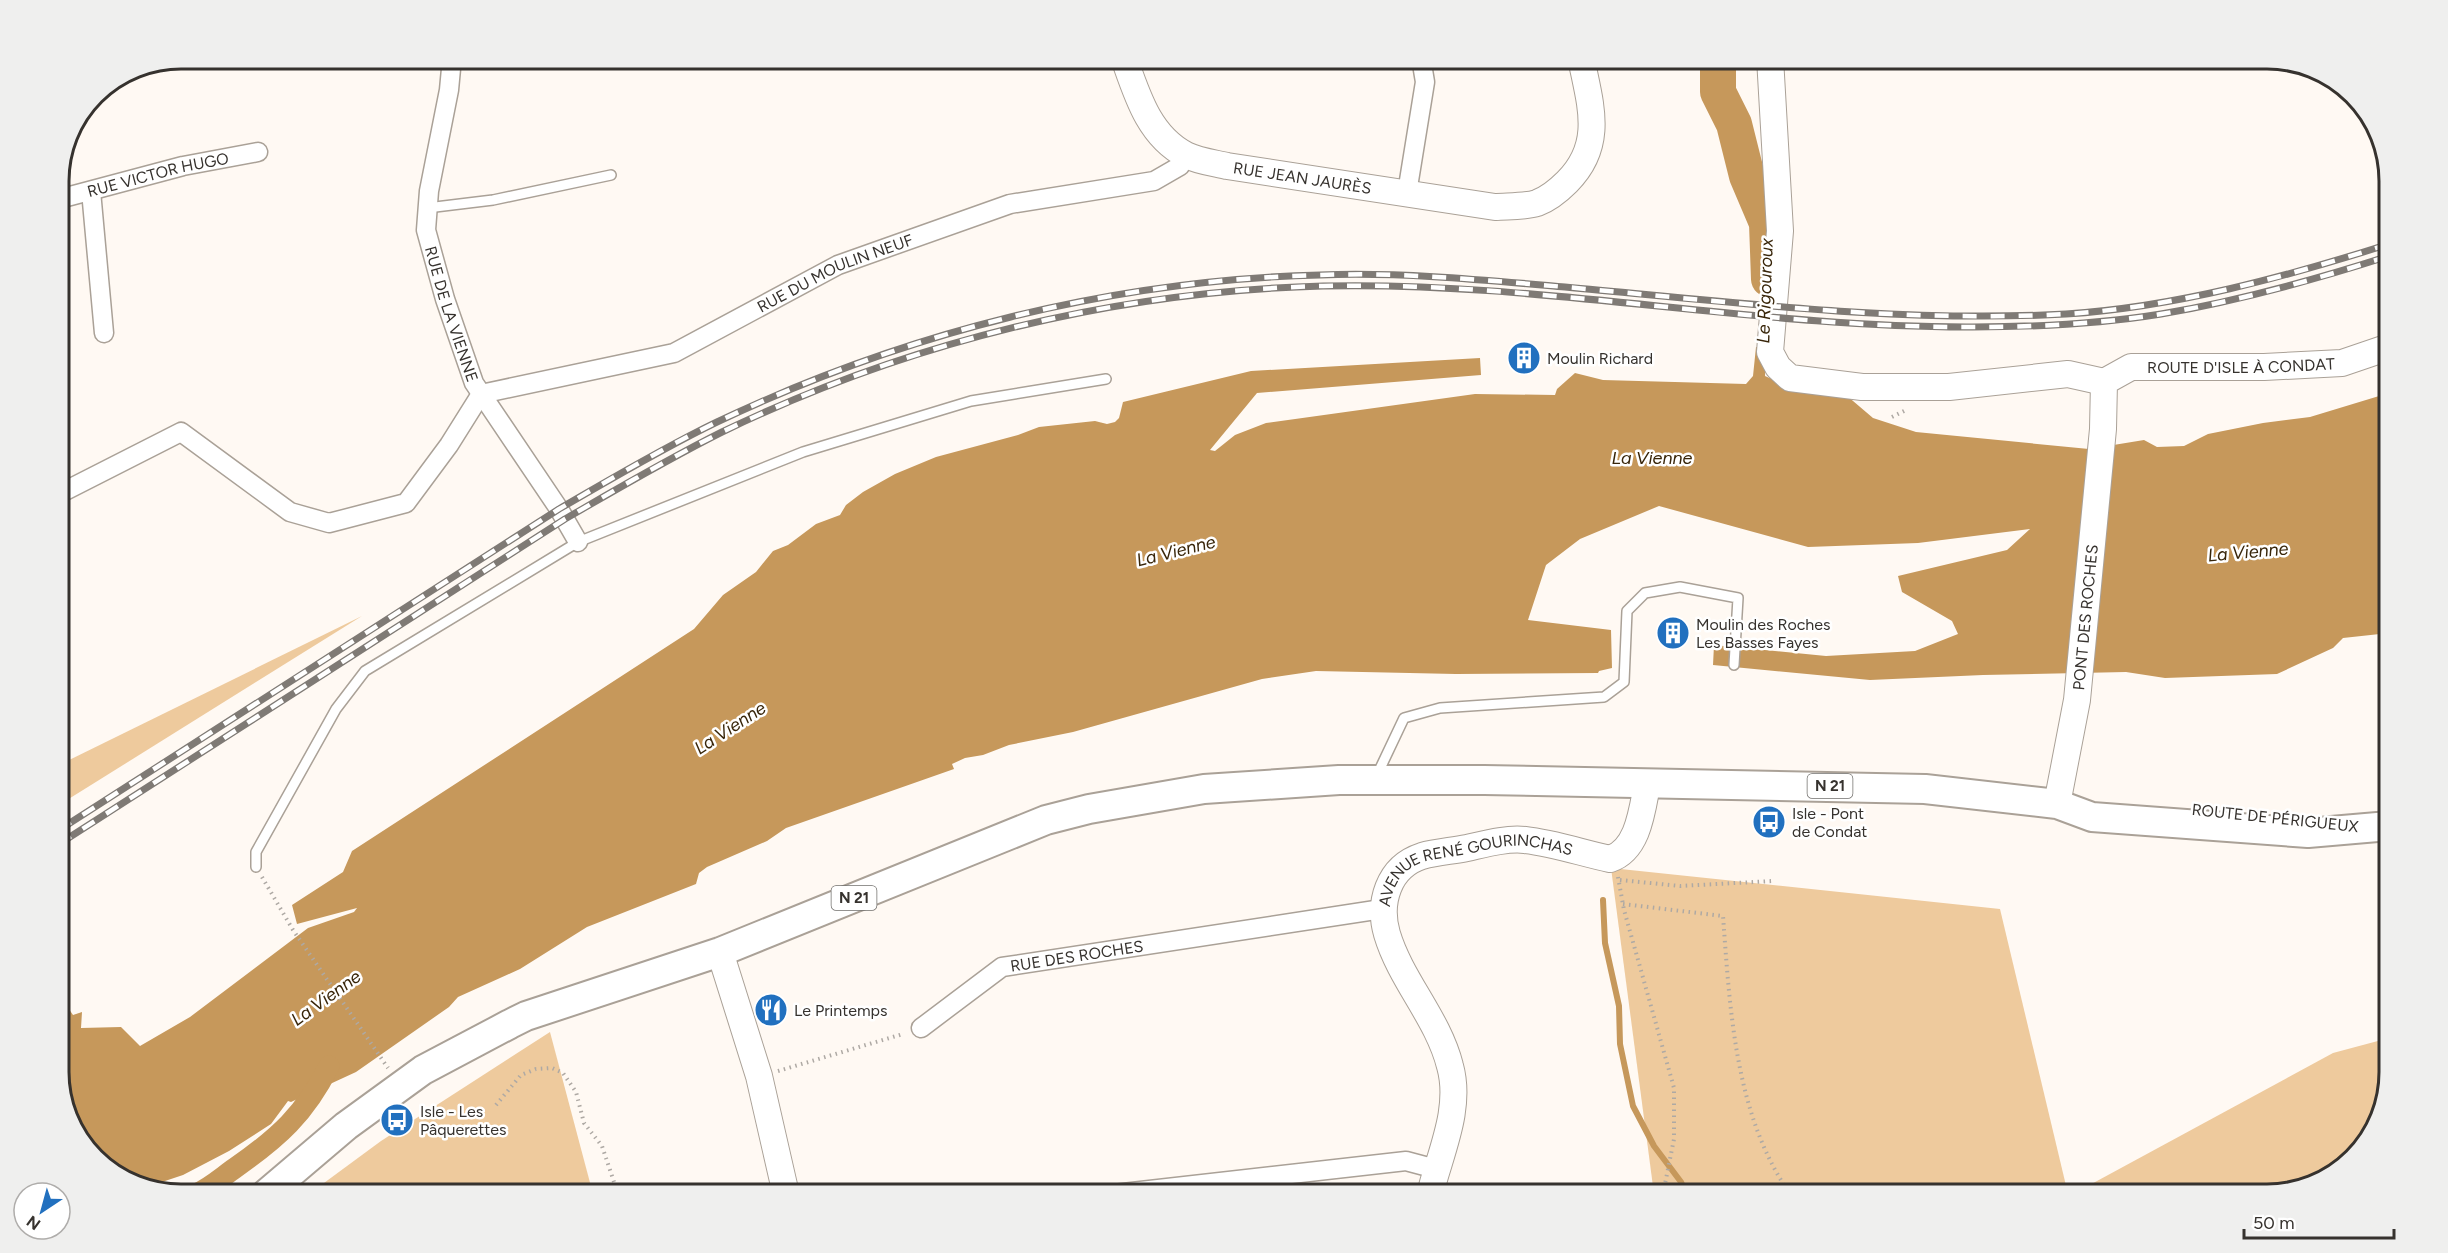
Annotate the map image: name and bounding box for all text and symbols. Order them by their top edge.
street label: RUE VICTOR HUGO [85,148,230,201]
street label: RUE JEAN JAURÈS [1232,158,1373,197]
street label: RUE DU MOULIN NEUF [754,230,916,316]
water label: Le Rigouroux [1752,238,1778,344]
street label: RUE DE LA VIENNE [421,244,482,384]
building icon: Moulin Richard [1506,340,1542,376]
place label: Moulin Richard [1547,349,1653,368]
street label: ROUTE D'ISLE À CONDAT [2147,354,2335,377]
water label: La Vienne [1612,447,1693,469]
water label: La Vienne [1134,531,1218,571]
water label: La Vienne [2207,538,2289,566]
street label: PONT DES ROCHES [2068,543,2101,691]
building icon: Moulin des Roches Les Basses Fayes [1655,615,1691,651]
place label: Moulin des Roches Les Basses Fayes [1696,615,1830,652]
water label: La Vienne [690,697,770,759]
road number: N 21 [1808,774,1852,798]
street label: ROUTE DE PÉRIGUEUX [2191,800,2359,836]
bus stop icon: Isle - Pont de Condat [1751,804,1787,840]
place label: Isle - Pont de Condat [1792,804,1867,841]
street label: AVENUE RENÉ GOURINCHAS [1375,830,1575,908]
road number: N 21 [832,886,876,910]
street label: RUE DES ROCHES [1009,936,1145,975]
water label: La Vienne [287,965,365,1031]
restaurant icon: Le Printemps [753,992,789,1028]
place label: Le Printemps [794,1001,888,1020]
bus stop icon: Isle - Les Pâquerettes [379,1102,415,1138]
place label: Isle - Les Pâquerettes [420,1102,507,1139]
north arrow [12,1181,72,1241]
scale bar [2244,1202,2394,1240]
text: N [23,1211,44,1234]
text: 50 m [2253,1212,2295,1234]

